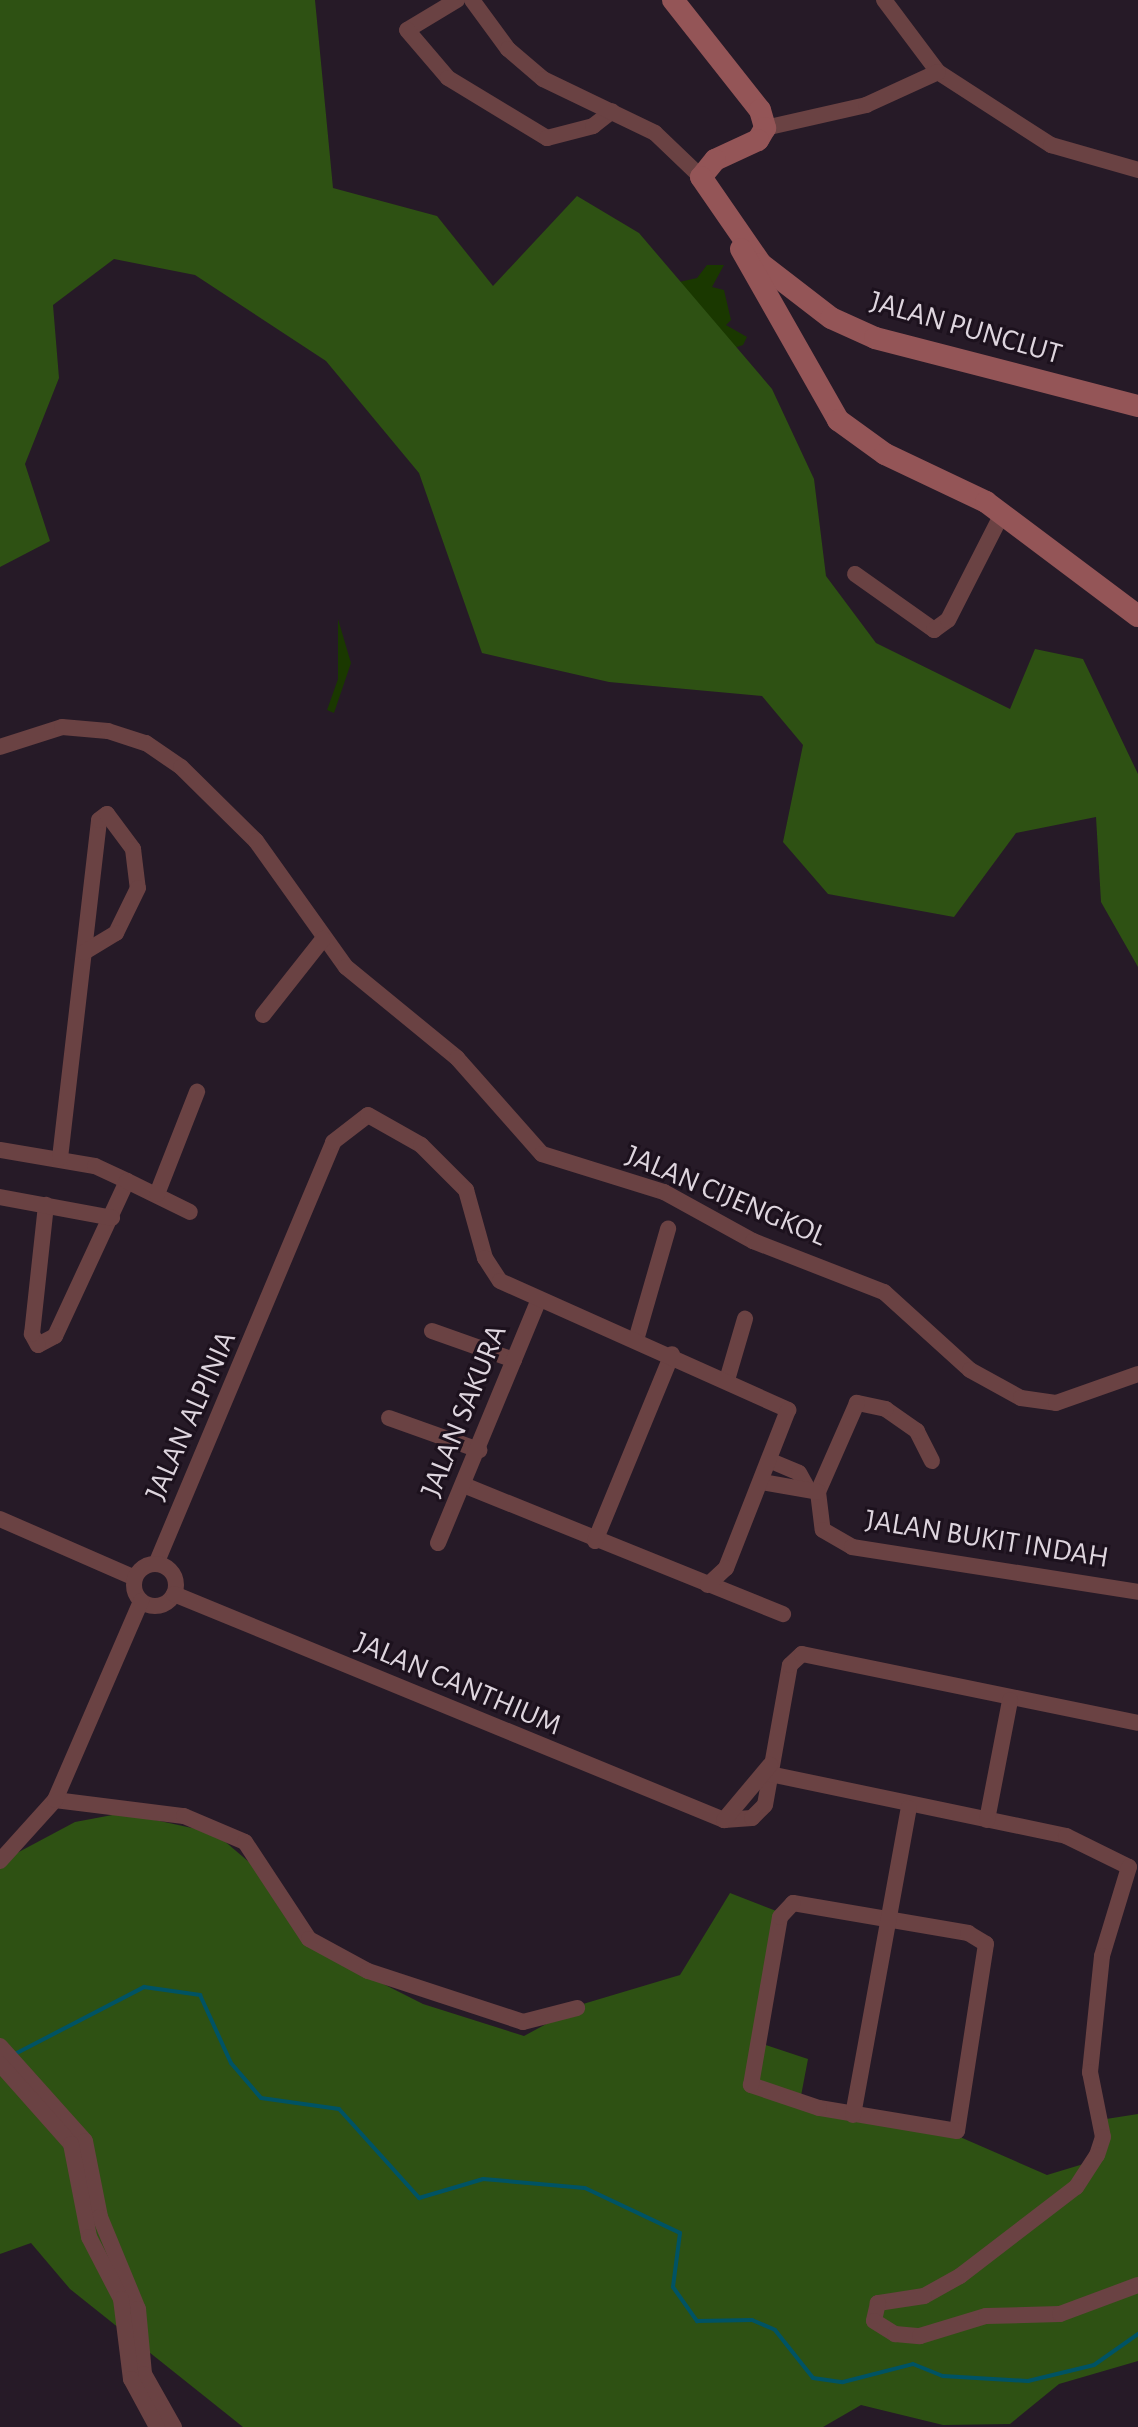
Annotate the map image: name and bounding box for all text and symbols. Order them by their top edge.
street label: JALAN PUNCLUT [866,283,1066,373]
street label: JALAN CIJENGKOL [620,1138,832,1254]
street label: JALAN SAKURA [413,1320,515,1502]
street label: JALAN ALPINIA [138,1326,244,1506]
street label: JALAN BUKIT INDAH [863,1502,1111,1576]
street label: JALAN CANTHIUM [349,1624,567,1744]

